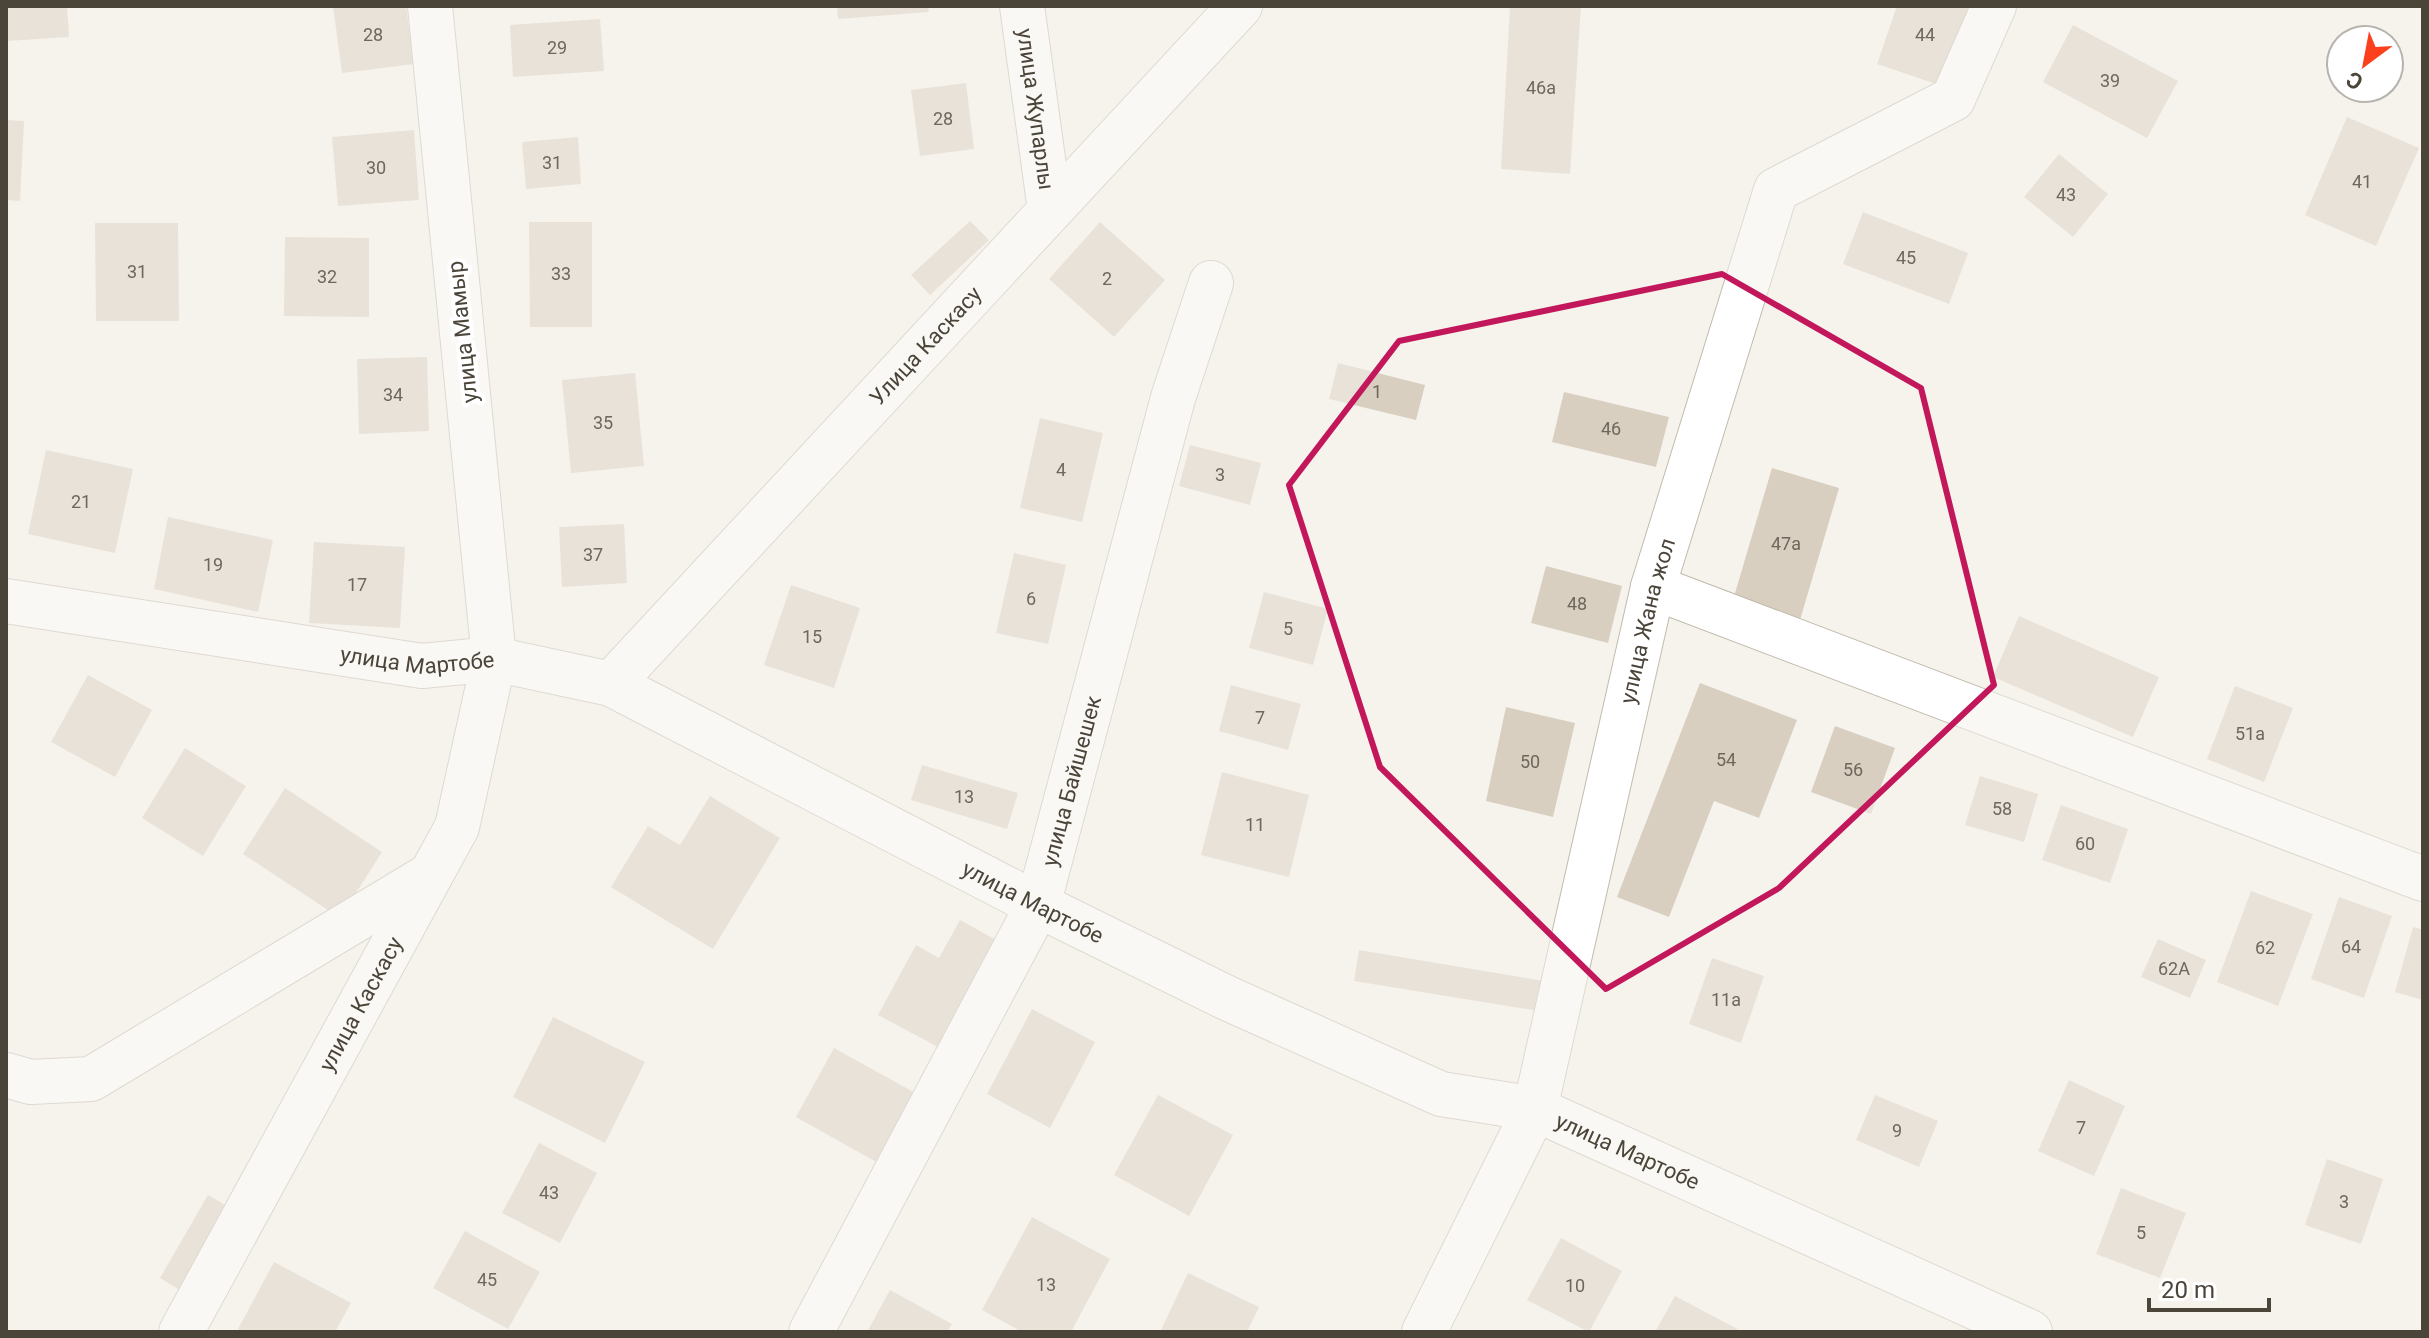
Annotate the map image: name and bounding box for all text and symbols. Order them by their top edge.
house number: 28 [363,24,383,45]
house number: 44 [1915,24,1935,45]
north arrow [2325,24,2405,104]
street label: улица Жупарлы [1012,27,1059,191]
house number: 29 [547,37,567,58]
text: С [2342,66,2367,95]
house number: 39 [2100,70,2120,91]
house number: 46а [1526,77,1556,98]
house number: 28 [933,108,953,129]
house number: 31 [542,152,562,173]
house number: 30 [366,157,386,178]
house number: 41 [2352,171,2372,192]
house number: 43 [2056,184,2076,205]
house number: 45 [1896,247,1916,268]
street label: улица Мамыр [443,260,482,404]
house number: 31 [127,261,147,282]
house number: 33 [551,263,571,284]
house number: 32 [317,266,337,287]
house number: 2 [1102,268,1112,289]
street label: Улица Каскасу [865,281,987,410]
house number: 1 [1372,381,1382,402]
house number: 34 [383,384,403,405]
house number: 35 [593,412,613,433]
house number: 46 [1601,418,1621,439]
house number: 4 [1056,459,1066,480]
house number: 3 [1215,464,1225,485]
house number: 21 [71,491,91,512]
house number: 47а [1771,533,1801,554]
street label: улица Жана жол [1615,535,1680,706]
house number: 37 [583,544,603,565]
house number: 19 [203,554,223,575]
house number: 17 [347,574,367,595]
house number: 6 [1026,588,1036,609]
house number: 48 [1567,593,1587,614]
house number: 5 [1283,618,1293,639]
house number: 15 [802,626,822,647]
street label: улица Мартобе [338,641,495,679]
street label: улица Байшешек [1037,693,1106,869]
house number: 7 [1255,707,1265,728]
house number: 51а [2235,723,2265,744]
house number: 54 [1716,749,1736,770]
house number: 50 [1520,751,1540,772]
house number: 56 [1843,759,1863,780]
house number: 13 [954,786,974,807]
house number: 58 [1992,798,2012,819]
house number: 11 [1245,814,1265,835]
house number: 60 [2075,833,2095,854]
street label: улица Мартобе [958,856,1108,948]
street label: улица Каскасу [314,932,408,1076]
house number: 64 [2341,936,2361,957]
house number: 62 [2255,937,2275,958]
house number: 62А [2158,958,2190,979]
house number: 11а [1711,989,1741,1010]
street label: улица Мартобе [1552,1108,1703,1195]
house number: 7 [2076,1117,2086,1138]
house number: 9 [1892,1120,1902,1141]
house number: 43 [539,1182,559,1203]
house number: 3 [2339,1191,2349,1212]
house number: 5 [2136,1222,2146,1243]
scale bar [2149,1262,2269,1312]
house number: 45 [477,1269,497,1290]
house number: 13 [1036,1274,1056,1295]
house number: 10 [1565,1275,1585,1296]
text: 20 m [2161,1276,2215,1304]

